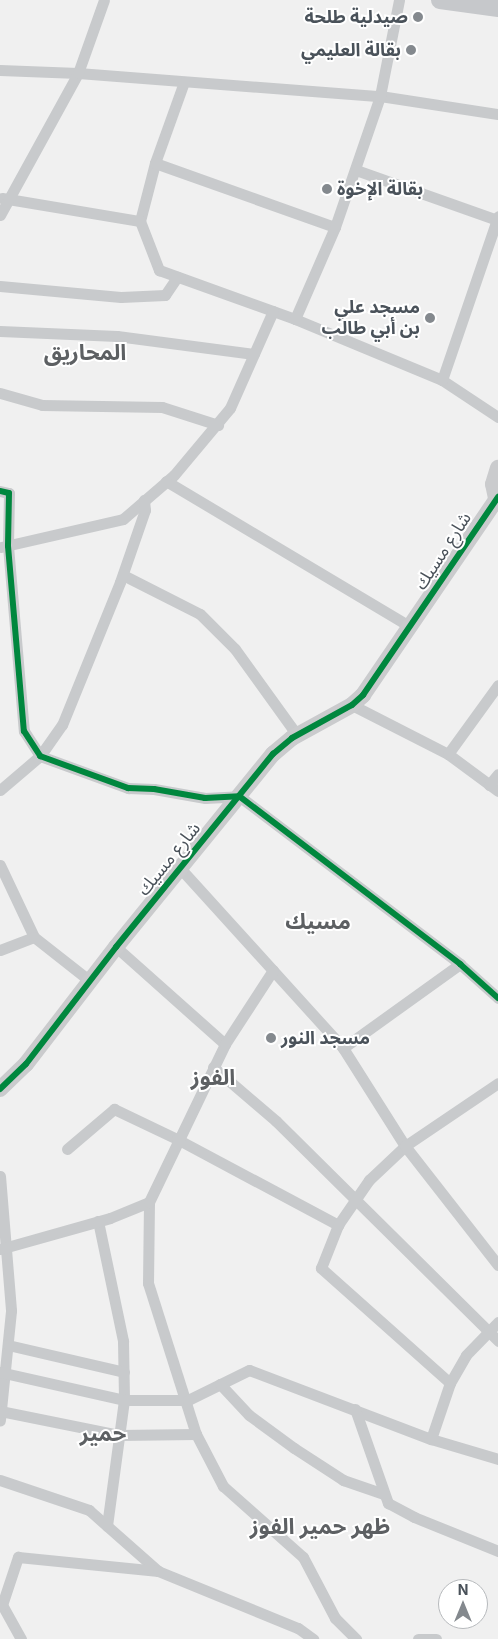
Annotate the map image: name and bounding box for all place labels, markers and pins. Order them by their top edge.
place label: صيدلية طلحة [305,6,408,28]
marker: صيدلية طلحة [412,11,424,23]
place label: بقالة العليمي [301,39,401,61]
marker: بقالة العليمي [405,44,417,56]
place label: بقالة الإخوة [337,178,423,200]
marker: بقالة الإخوة [321,183,333,195]
place label: مسجد علي بن أبي طالب [321,297,420,340]
marker: مسجد علي بن أبي طالب [424,312,436,324]
place label: مسجد النور [281,1027,370,1049]
marker: مسجد النور [265,1032,277,1044]

